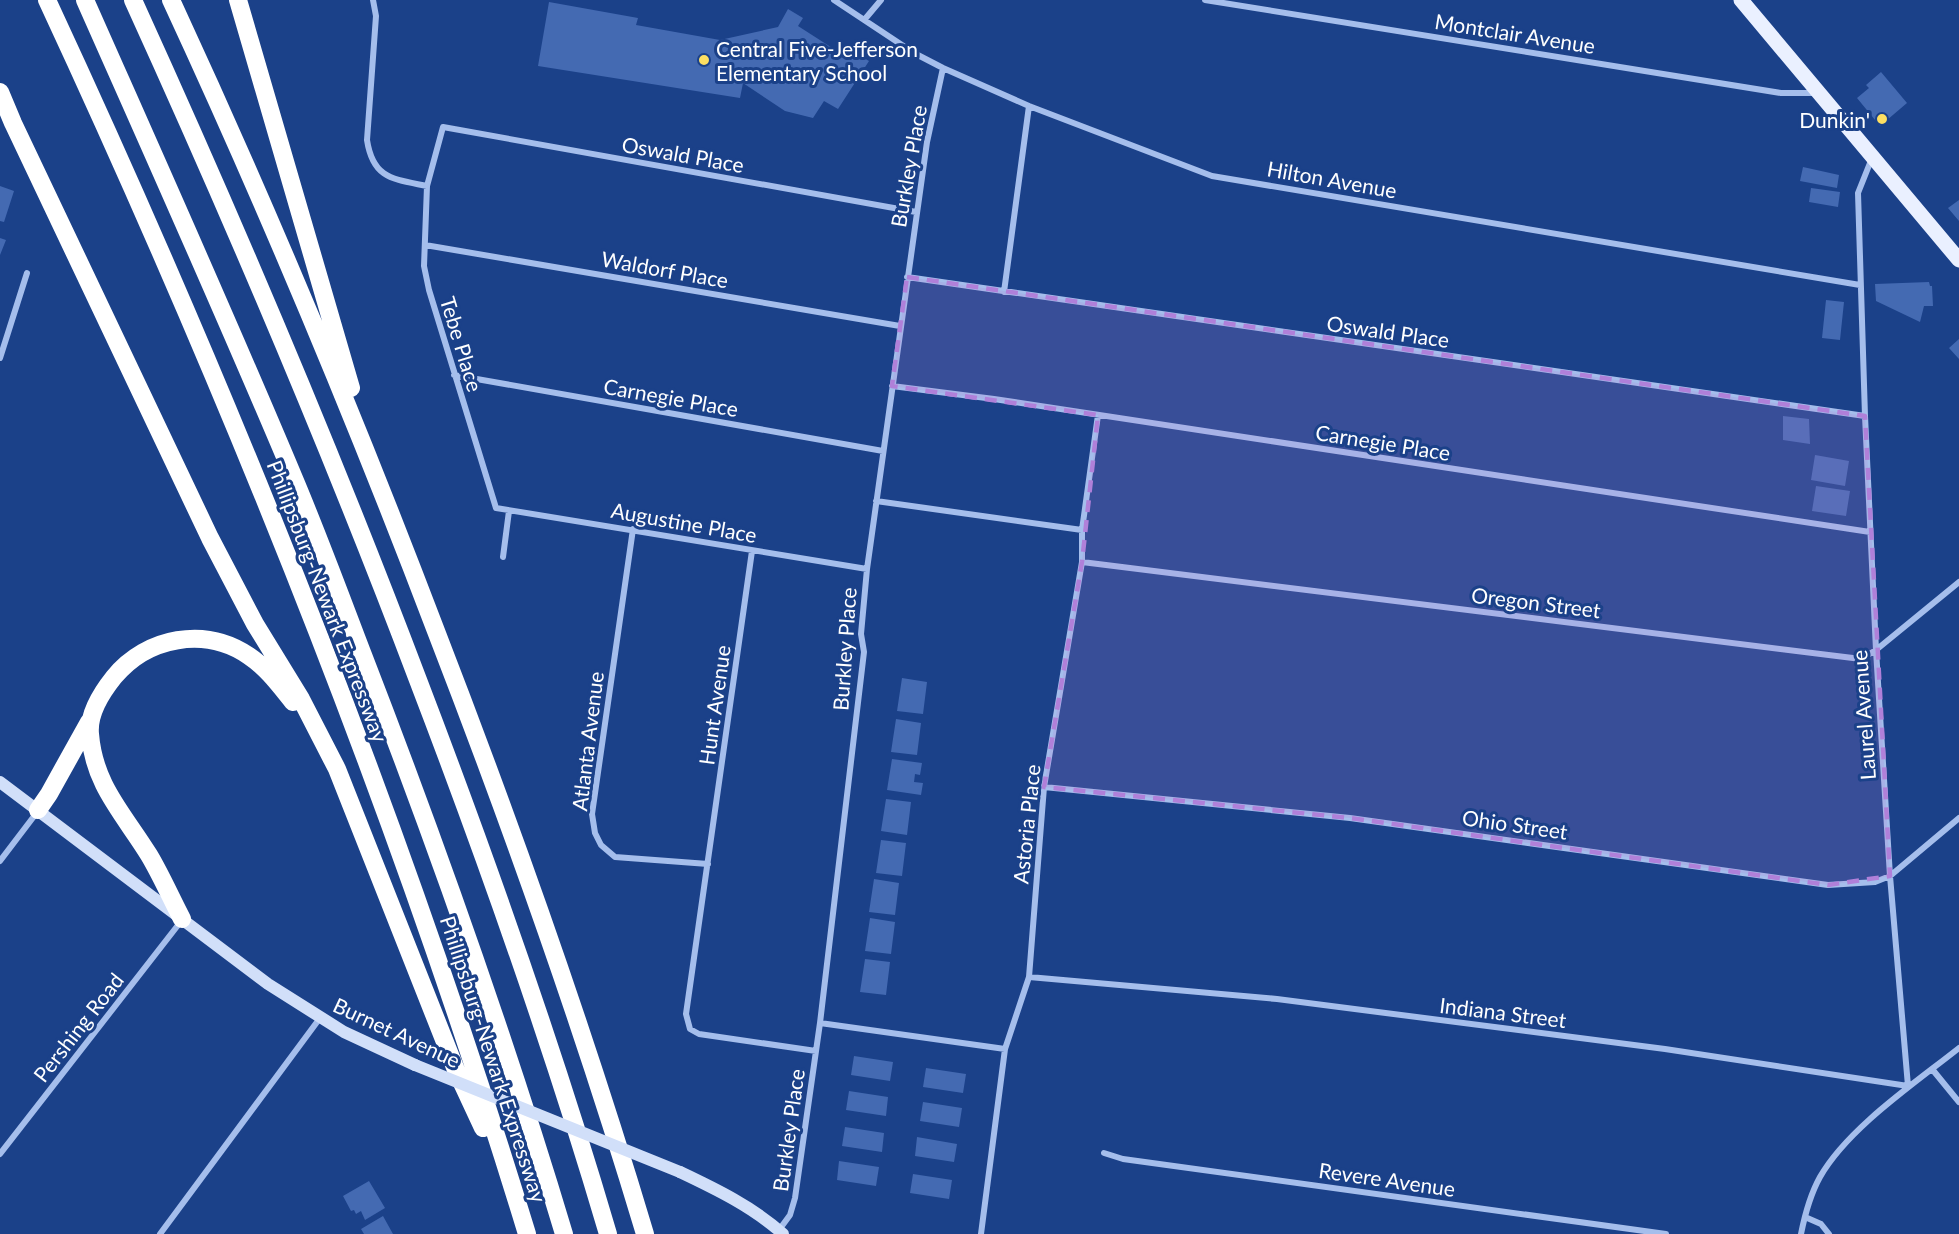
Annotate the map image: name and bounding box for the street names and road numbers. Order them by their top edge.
street label: Montclair Avenue [1433,8,1597,58]
street label: Burkley Place [885,103,931,229]
street label: Oswald Place [620,131,746,177]
street label: Hilton Avenue [1265,155,1399,203]
street label: Waldorf Place [600,246,730,292]
street label: Tebe Place [436,293,488,395]
street label: Oswald Place [1325,310,1451,352]
street label: Carnegie Place [602,373,740,421]
street label: Carnegie Place [1314,419,1452,465]
street label: Phillipsburg-Newark Expressway [263,456,394,746]
street label: Augustine Place [609,497,759,547]
street label: Oregon Street [1470,582,1602,622]
street label: Burkley Place [827,586,861,712]
street label: Hunt Avenue [693,643,735,767]
street label: Laurel Avenue [1846,649,1880,781]
street label: Atlanta Avenue [566,670,608,812]
street label: Astoria Place [1007,763,1045,885]
street label: Ohio Street [1461,804,1570,844]
street label: Phillipsburg-Newark Expressway [436,912,552,1206]
street label: Pershing Road [28,968,128,1086]
street label: Burnet Avenue [330,992,464,1072]
street label: Indiana Street [1438,992,1568,1032]
street label: Burkley Place [767,1067,809,1193]
street label: Revere Avenue [1317,1157,1457,1201]

